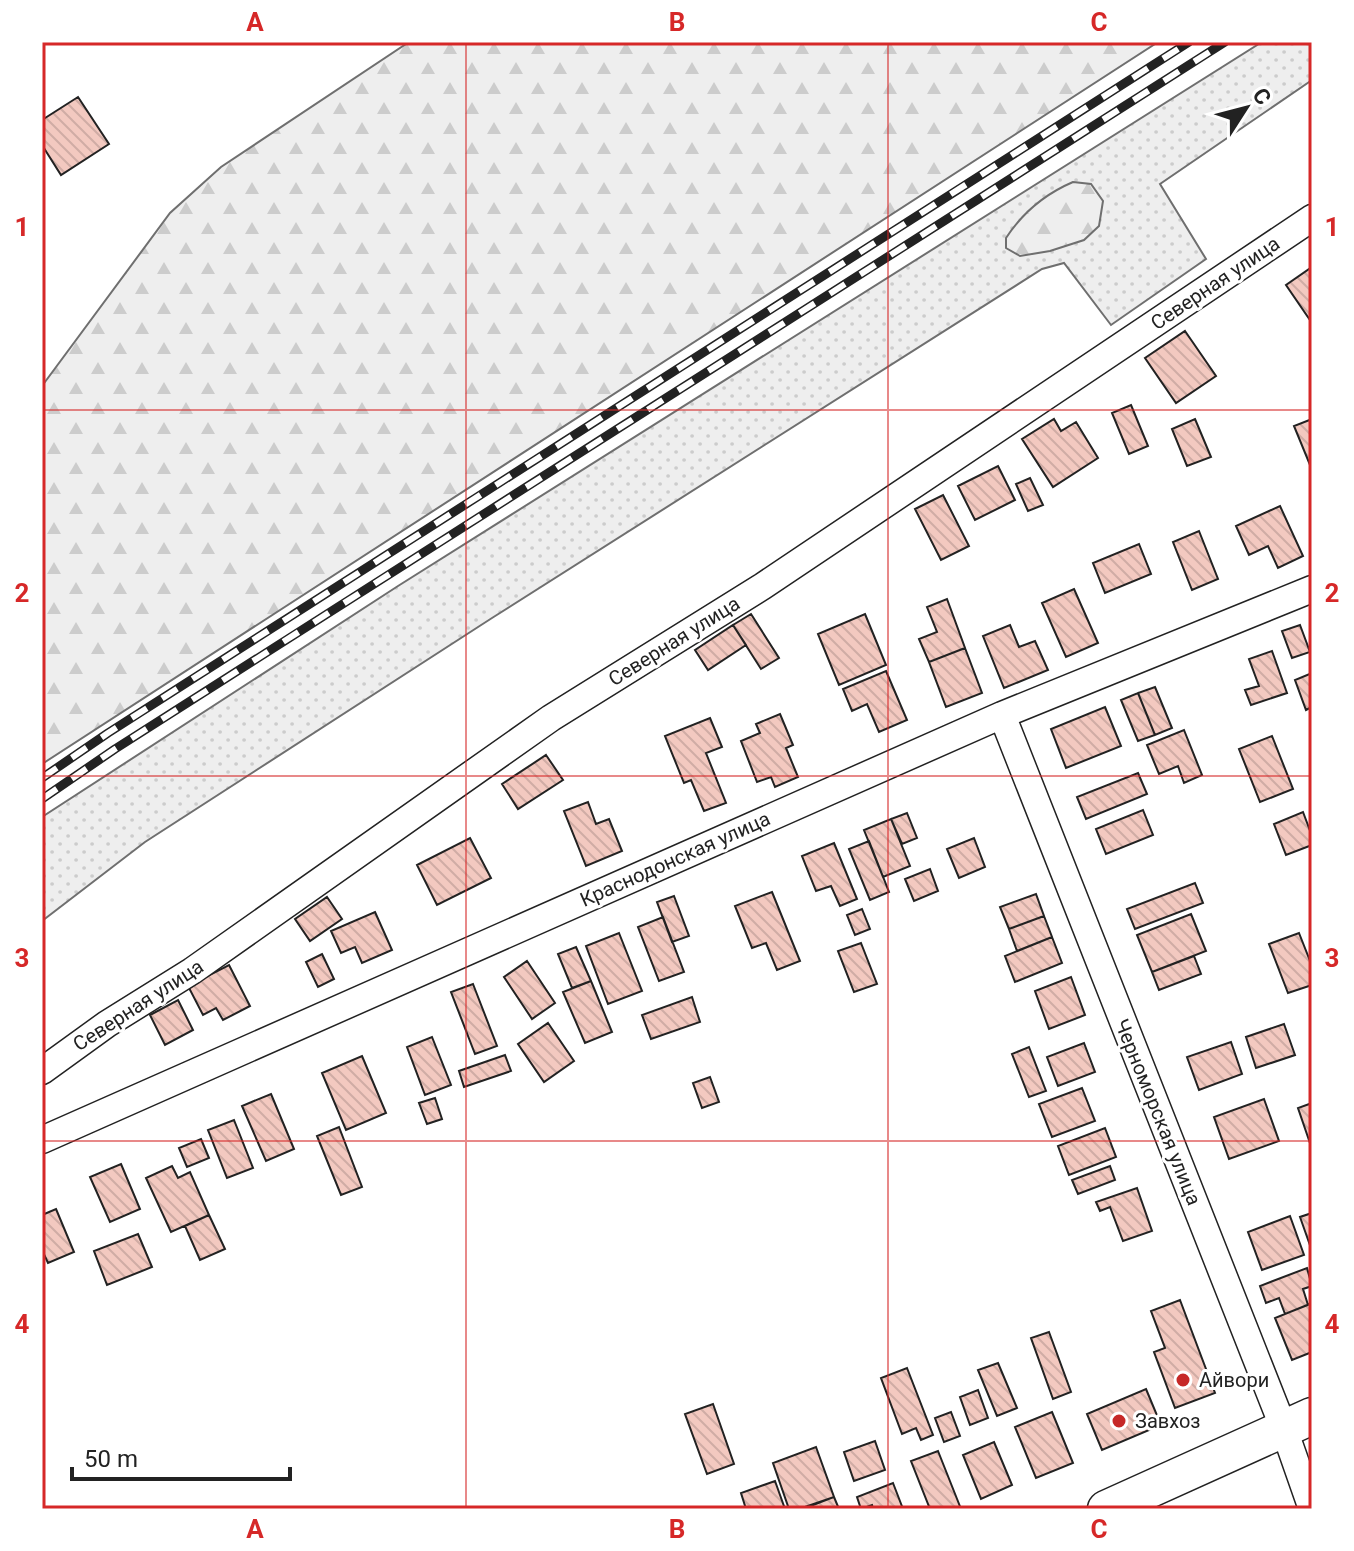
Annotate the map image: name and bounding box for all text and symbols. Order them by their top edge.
text: A [246,7,264,37]
text: B [669,7,685,37]
text: C [1090,7,1108,37]
north arrow [1206,68,1286,148]
text: С [1247,83,1276,110]
text: 1 [15,212,29,242]
text: 1 [1325,212,1339,242]
street label: Северная улица [1146,231,1284,335]
text: 2 [15,578,29,608]
text: 2 [1325,578,1339,608]
street label: Северная улица [604,591,744,691]
street label: Краснодонская улица [576,806,774,912]
text: 3 [15,943,29,973]
text: 3 [1325,943,1339,973]
street label: Северная улица [68,954,208,1056]
street label: Черноморская улица [1110,1015,1206,1209]
text: 4 [15,1309,30,1339]
text: 4 [1325,1309,1340,1339]
place label: Айвори [1199,1368,1269,1392]
marker: Айвори [1174,1371,1192,1389]
place label: Завхоз [1135,1409,1200,1433]
marker: Завхоз [1110,1412,1128,1430]
scale bar [72,1431,290,1481]
text: 50 m [84,1445,138,1473]
text: A [246,1514,264,1544]
text: B [669,1514,685,1544]
text: C [1090,1514,1108,1544]

